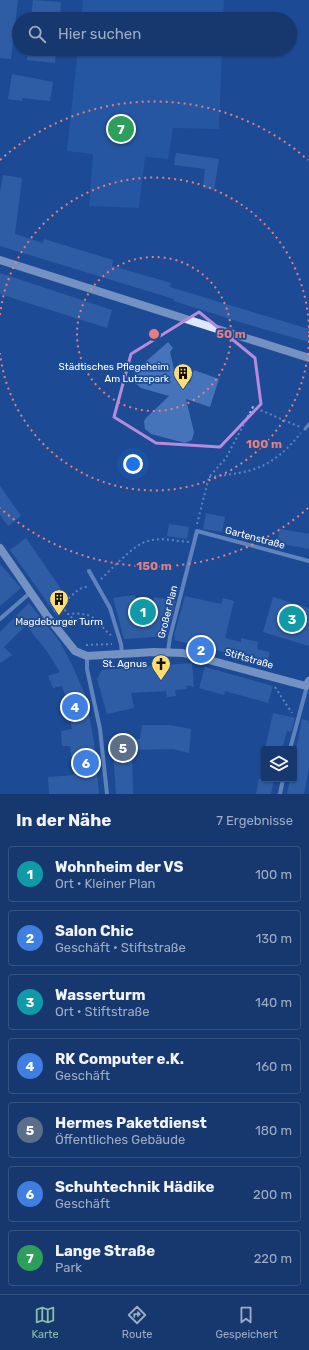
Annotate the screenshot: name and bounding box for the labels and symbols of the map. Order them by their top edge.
pin: 7 [108,114,134,144]
centre of rings [147,327,161,341]
text: 50 m [216,327,246,341]
place label: Städtisches Pflegeheim Am Lutzepark [59,361,170,385]
building icon: Städtisches Pflegeheim Am Lutzepark [172,362,194,390]
text: 100 m [246,437,282,451]
your location [123,454,143,474]
street label: Gartenstraße [224,524,287,552]
text: 150 m [136,559,172,573]
street label: Großer Plan [156,584,180,640]
building icon: Magdeburger Turm [48,588,70,616]
pin: 1 [130,597,156,627]
pin: 3 [279,604,305,634]
place label: Magdeburger Turm [15,616,103,628]
pin: 2 [188,635,214,665]
street label: Stiftstraße [223,646,275,672]
church icon: St. Agnus [150,653,172,681]
place label: St. Agnus [102,658,147,670]
pin: 4 [62,692,88,722]
pin: 5 [110,733,136,763]
pin: 6 [73,748,99,778]

